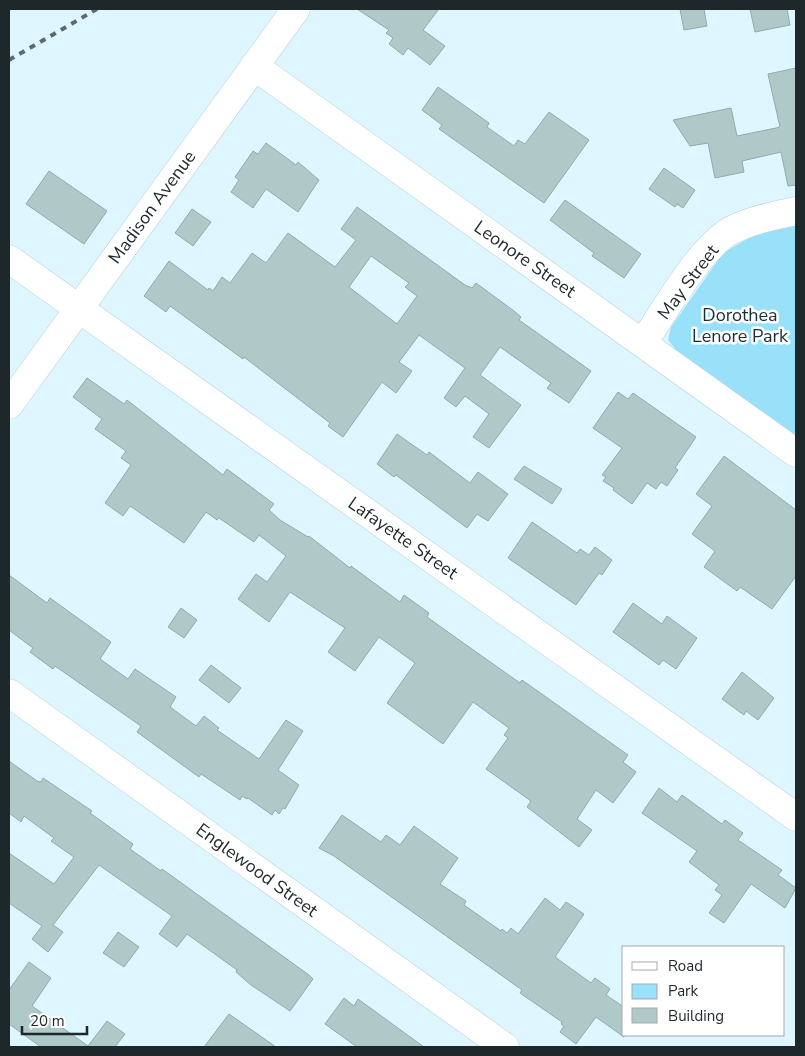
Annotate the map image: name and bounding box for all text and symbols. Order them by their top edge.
street label: Madison Avenue [103,146,201,268]
street label: Leonore Street [469,215,581,303]
street label: May Street [652,239,724,324]
park label: Dorothea Lenore Park [692,303,789,348]
street label: Lafayette Street [343,491,463,585]
street label: Englewood Street [191,818,323,923]
legend [622,946,785,1036]
text: Road [668,956,703,976]
text: Park [668,981,698,1001]
scale bar [22,1004,88,1036]
text: Building [668,1006,724,1026]
text: 20 m [30,1011,65,1031]

